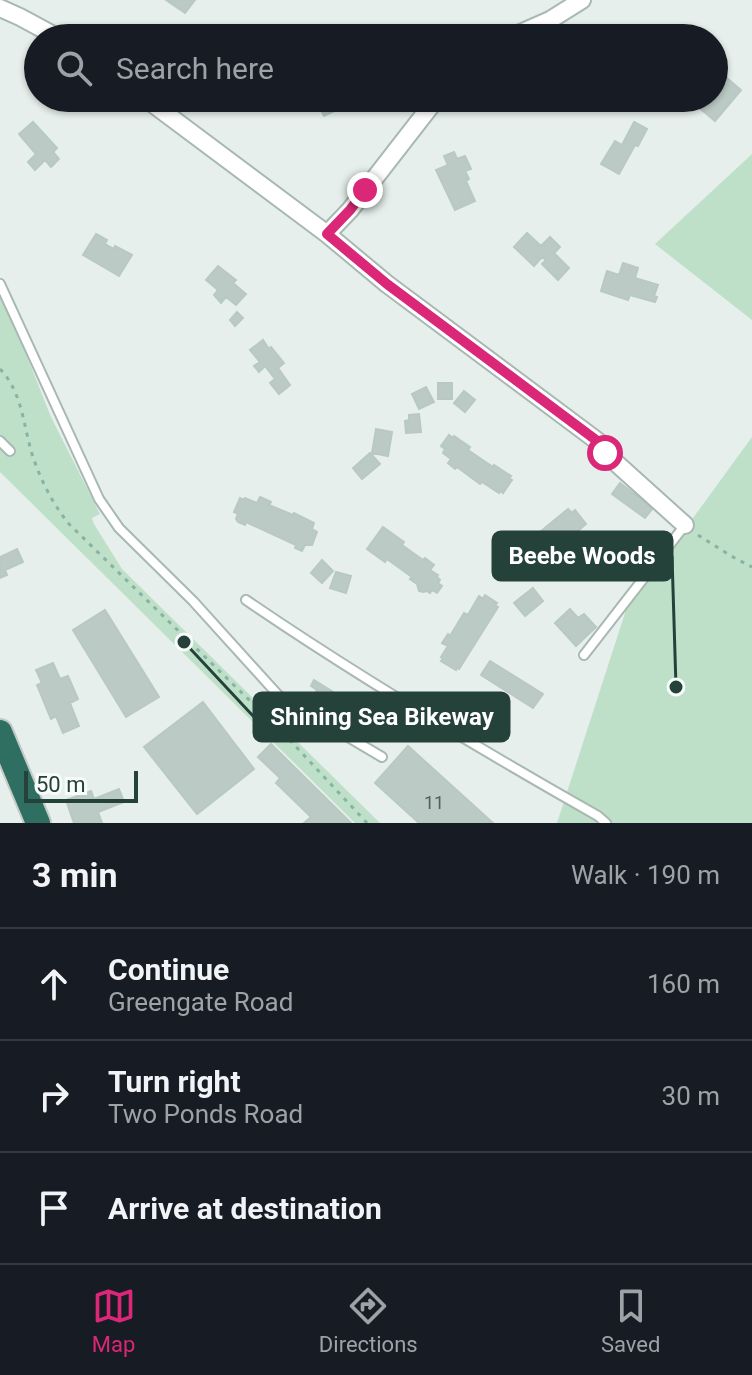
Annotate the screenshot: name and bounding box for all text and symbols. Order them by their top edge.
search box [24,24,728,112]
icon: search [52,46,96,90]
text: Search here [116,51,274,86]
route end [347,172,383,208]
route start [587,435,623,471]
callout: Beebe Woods [493,532,672,580]
text: Beebe Woods [508,542,656,570]
callout: Shining Sea Bikeway [254,693,509,741]
text: Shining Sea Bikeway [270,703,495,731]
scale bar [24,767,138,803]
text: 50 m [36,772,85,797]
house number: 11 [424,792,444,813]
text: 3 min [32,855,117,895]
text: Walk · 190 m [571,860,720,890]
text: Continue [108,952,229,987]
icon: ahead [32,962,76,1006]
text: 160 m [647,969,720,999]
text: Greengate Road [108,987,293,1017]
text: Turn right [108,1064,241,1099]
icon: right [32,1074,76,1118]
text: 30 m [662,1081,720,1111]
text: Two Ponds Road [108,1099,303,1129]
icon: arrive [32,1186,76,1230]
text: Arrive at destination [108,1191,382,1226]
tab: Map [92,1284,136,1357]
tab: Directions [319,1284,418,1357]
tab: Saved [601,1284,660,1357]

